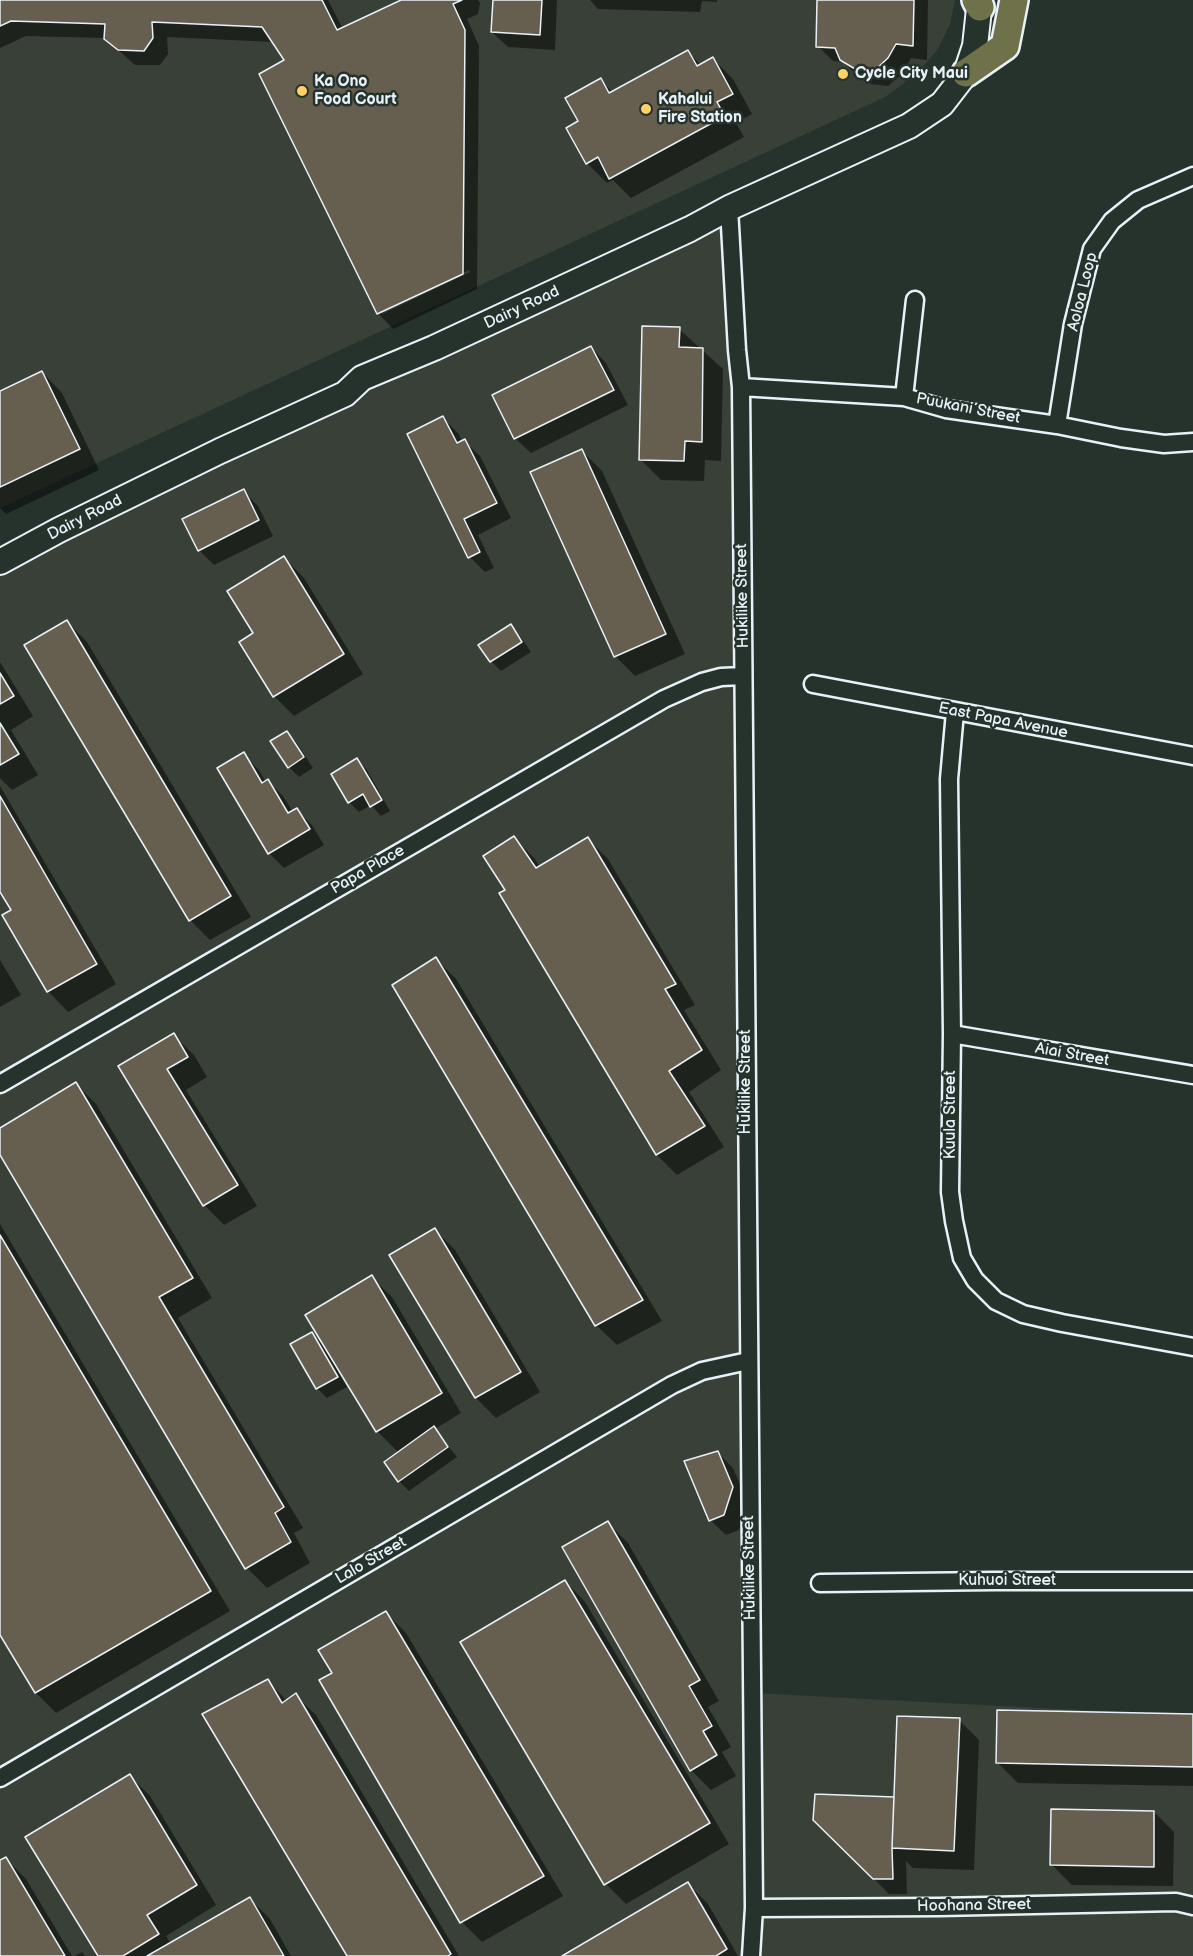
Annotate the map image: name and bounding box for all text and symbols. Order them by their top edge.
place label: Cycle City Maui [855,64,968,84]
marker: Cycle City Maui [836,67,850,81]
place label: Ka Ono Food Court [314,72,397,110]
marker: Ka Ono Food Court [295,84,309,98]
place label: Kahalui Fire Station [658,90,742,128]
marker: Kahalui Fire Station [639,102,653,116]
street label: Aoloa Loop [1064,251,1102,333]
street label: Dairy Road [481,282,563,334]
street label: Puukani Street [914,390,1022,428]
street label: Dairy Road [45,491,125,545]
street label: Hukilike Street [732,543,754,649]
street label: East Papa Avenue [937,699,1069,743]
street label: Papa Place [328,841,408,899]
street label: Hukilike Street [736,1030,756,1134]
street label: Aiai Street [1034,1039,1110,1071]
street label: Kuula Street [941,1071,961,1159]
street label: Hukilike Street [739,1515,761,1621]
street label: Lalo Street [332,1533,410,1589]
street label: Kuhuoi Street [958,1571,1056,1591]
street label: Hoohana Street [917,1895,1031,1917]

